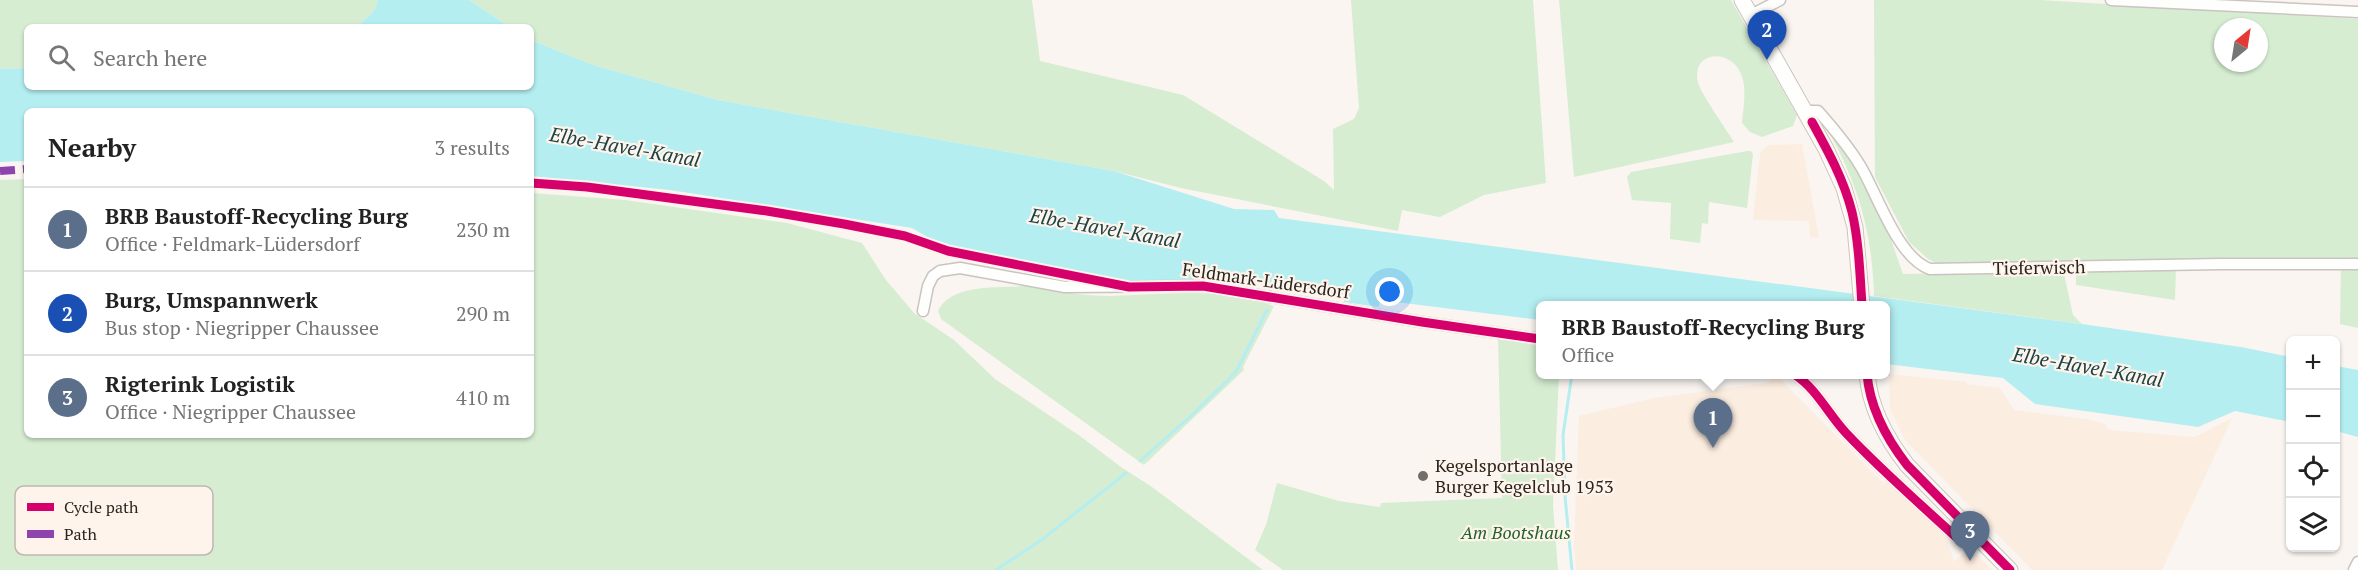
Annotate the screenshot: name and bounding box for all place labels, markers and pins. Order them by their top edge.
pin: 2 [1748,10,1786,60]
pin: 1 [1694,398,1732,448]
place label: Kegelsportanlage Burger Kegelclub 1953 [1435,453,1614,498]
marker: Kegelsportanlage Burger Kegelclub 1953 [1416,469,1430,483]
pin: 3 [1950,512,1990,561]

